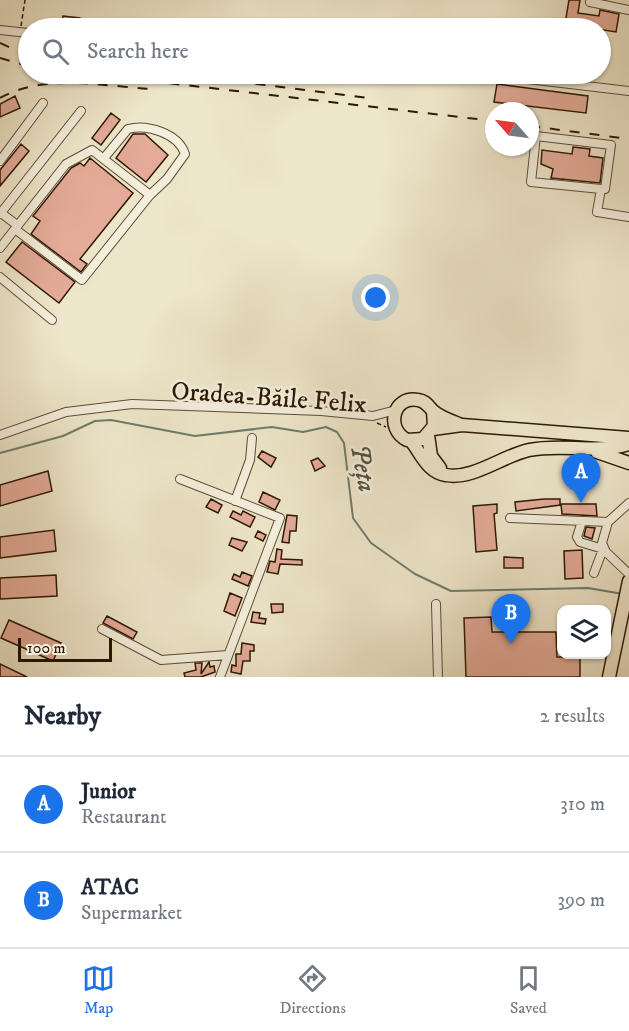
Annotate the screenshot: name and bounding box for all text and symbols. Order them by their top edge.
search box [18,18,611,84]
icon: search [39,35,72,68]
text: Search here [87,38,189,65]
north arrow [485,102,539,156]
your location [361,283,390,312]
street label: Oradea-Băile Felix [170,375,368,421]
water label: Peța [342,441,384,495]
pin: A [562,454,600,503]
pin: B [492,594,530,644]
map controls [557,605,611,659]
button: layers [557,605,611,659]
scale bar [18,635,112,662]
text: 100 m [27,638,66,658]
text: Nearby [24,700,101,733]
text: 2 results [540,704,605,729]
text: Junior [81,778,136,805]
text: A [37,792,50,817]
text: 310 m [560,792,605,817]
text: Restaurant [81,805,166,830]
text: ATAC [81,874,139,901]
text: B [37,888,50,913]
text: 390 m [557,888,605,913]
text: Supermarket [81,901,182,926]
tab: Map [82,962,115,1018]
tab: Directions [279,962,346,1018]
tab: Saved [510,962,547,1018]

